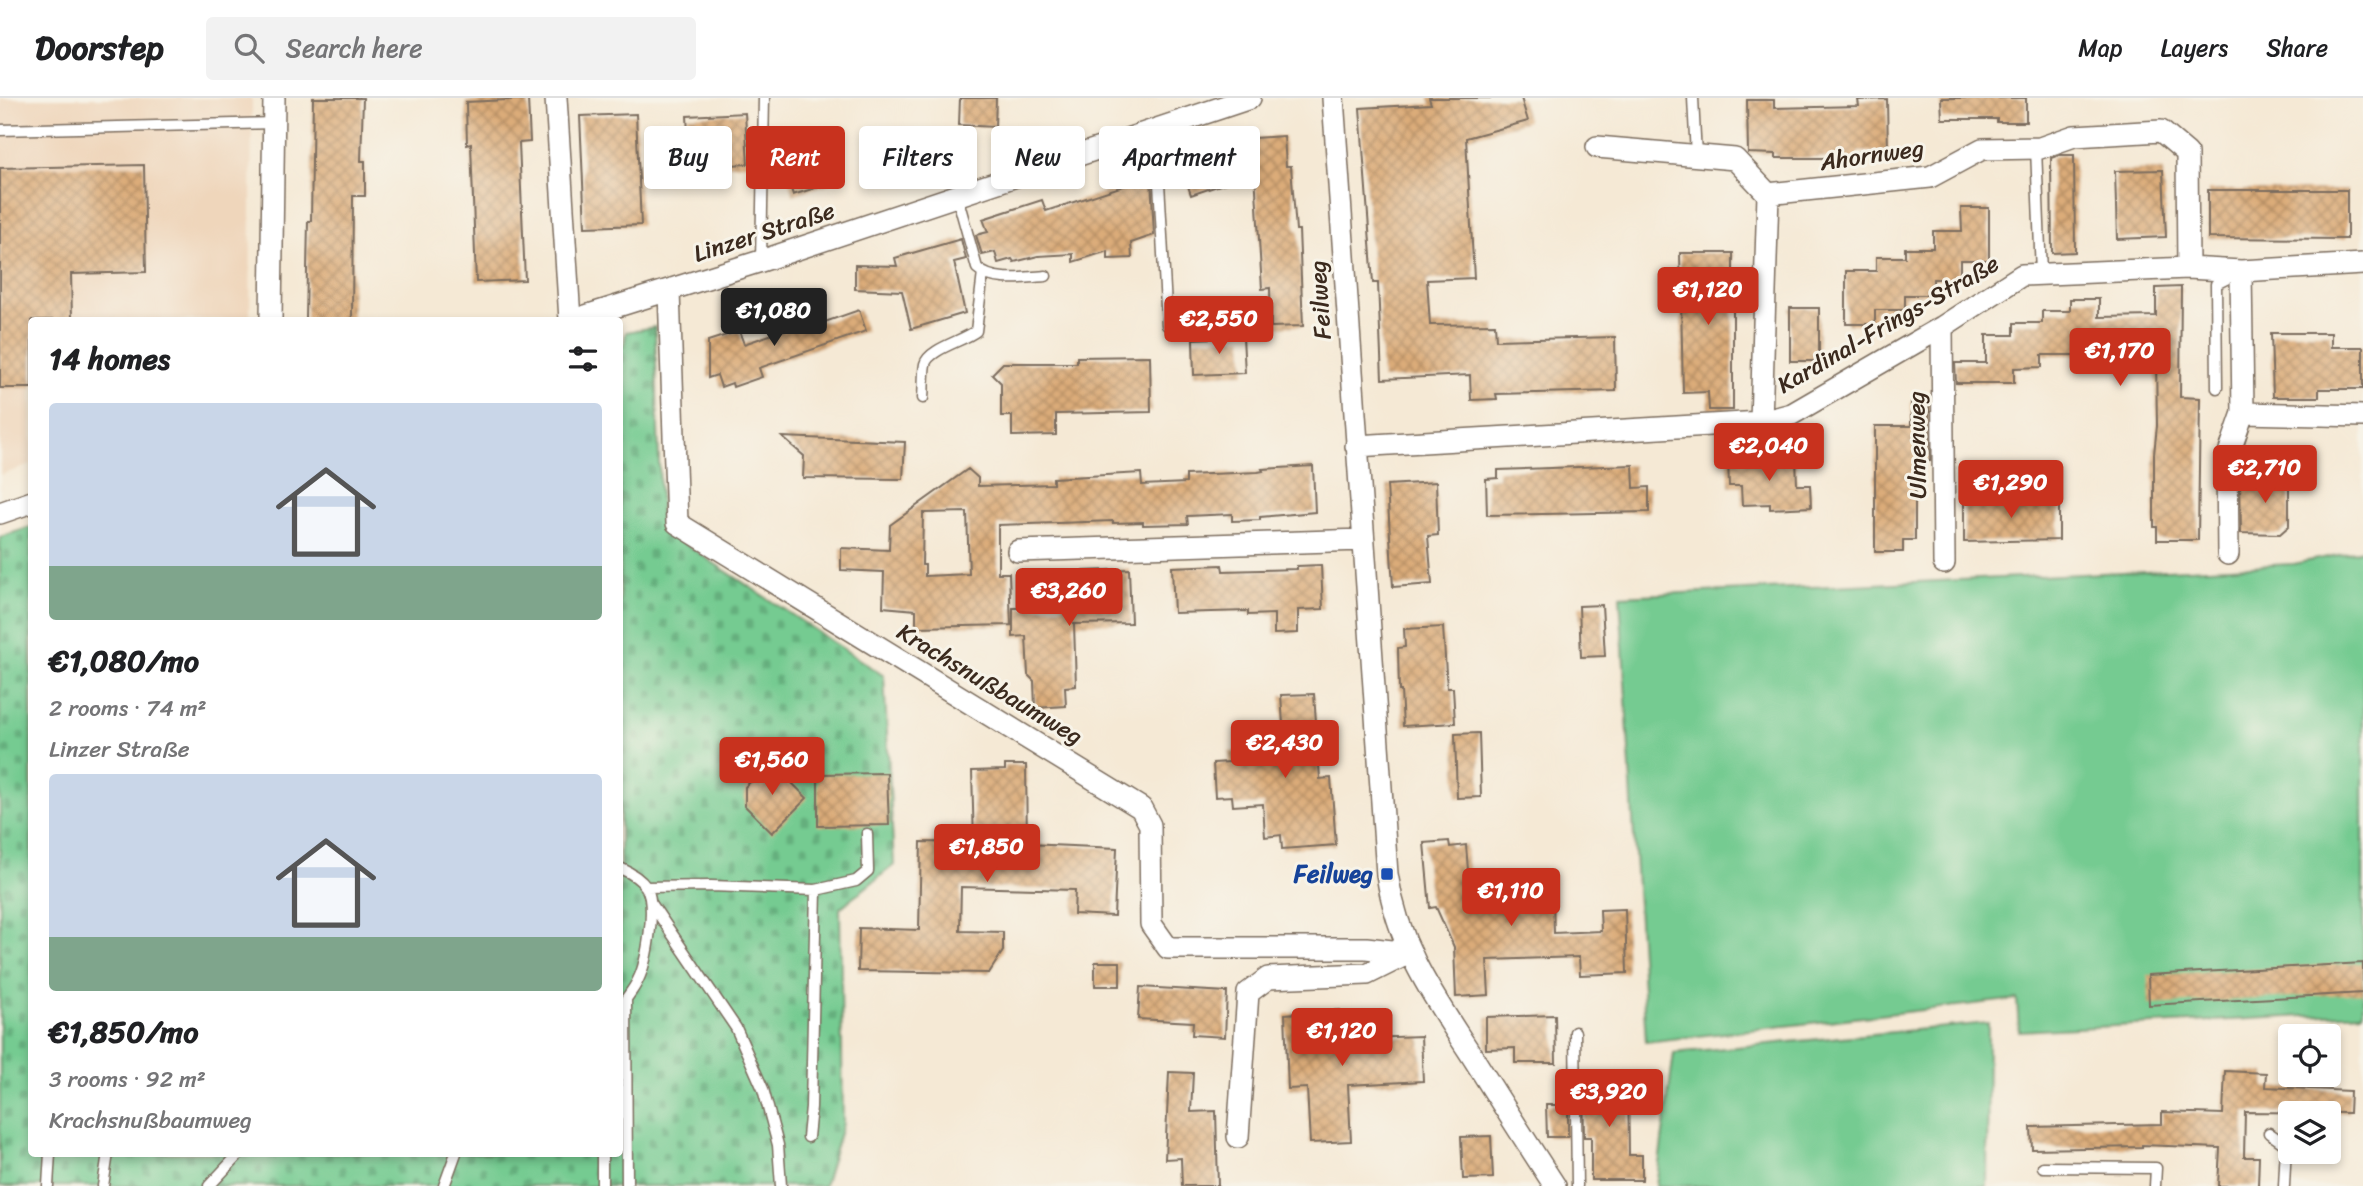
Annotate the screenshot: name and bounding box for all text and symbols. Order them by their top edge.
search box [206,17,696,80]
text: Doorstep [35,19,164,77]
text: Search here [286,25,423,71]
text: Map [2078,27,2123,69]
text: Layers [2161,27,2228,69]
text: Share [2266,27,2328,69]
icon: search [230,29,268,67]
chip: Buy [644,126,732,189]
chip: Rent [746,126,845,189]
chip: Filters [859,126,977,189]
chip: New [991,126,1085,189]
chip: Apartment [1099,126,1260,189]
street label: Ahornweg [1816,127,1927,183]
street label: Linzer Straße [688,189,840,275]
street label: Kardinal-Frings-Straße [1769,243,2007,405]
street label: Feilweg [1296,259,1344,341]
pin: €1,120 [1651,268,1765,327]
text: €1,120 [1674,269,1743,310]
pin: €1,080 [717,288,831,348]
text: €1,080 [737,290,811,331]
pin: €2,550 [1162,296,1276,356]
text: €2,550 [1180,298,1258,339]
pin: €1,170 [2063,328,2177,388]
text: €1,170 [2086,330,2154,371]
text: 14 homes [49,332,170,386]
icon: filters [564,340,602,378]
street label: Ulmenweg [1895,391,1939,499]
pin: €2,040 [1712,424,1826,483]
text: €2,040 [1730,425,1808,466]
pin: €2,710 [2208,446,2322,505]
text: €2,710 [2229,447,2301,488]
icon: home [263,449,389,575]
pin: €1,290 [1954,460,2068,520]
text: €1,290 [1974,462,2048,503]
pin: €3,260 [1012,568,1126,628]
text: €3,260 [1032,570,1106,611]
street label: Krachsnußbaumweg [888,611,1092,757]
text: €1,080/mo [49,634,199,688]
text: 2 rooms · 74 m² [49,688,206,729]
pin: €2,430 [1228,720,1342,780]
text: €2,430 [1247,722,1323,763]
text: Linzer Straße [49,729,190,770]
pin: €1,560 [715,738,829,797]
text: €1,560 [736,739,808,780]
icon: home [263,820,389,946]
pin: €1,850 [930,824,1044,884]
text: €1,850 [950,826,1024,867]
place label: Feilweg [1293,853,1373,895]
marker: Feilweg [1379,866,1395,882]
pin: €1,110 [1454,868,1568,928]
text: €1,110 [1478,870,1544,911]
text: €1,850/mo [49,1005,198,1059]
pin: €1,120 [1285,1009,1399,1068]
text: €1,120 [1308,1010,1377,1051]
map controls [2278,1024,2341,1164]
button: locate [2278,1024,2341,1087]
text: 3 rooms · 92 m² [49,1059,206,1100]
pin: €3,920 [1552,1070,1666,1129]
text: €3,920 [1571,1071,1647,1112]
text: Krachsnußbaumweg [49,1100,252,1141]
button: layers [2278,1101,2341,1164]

